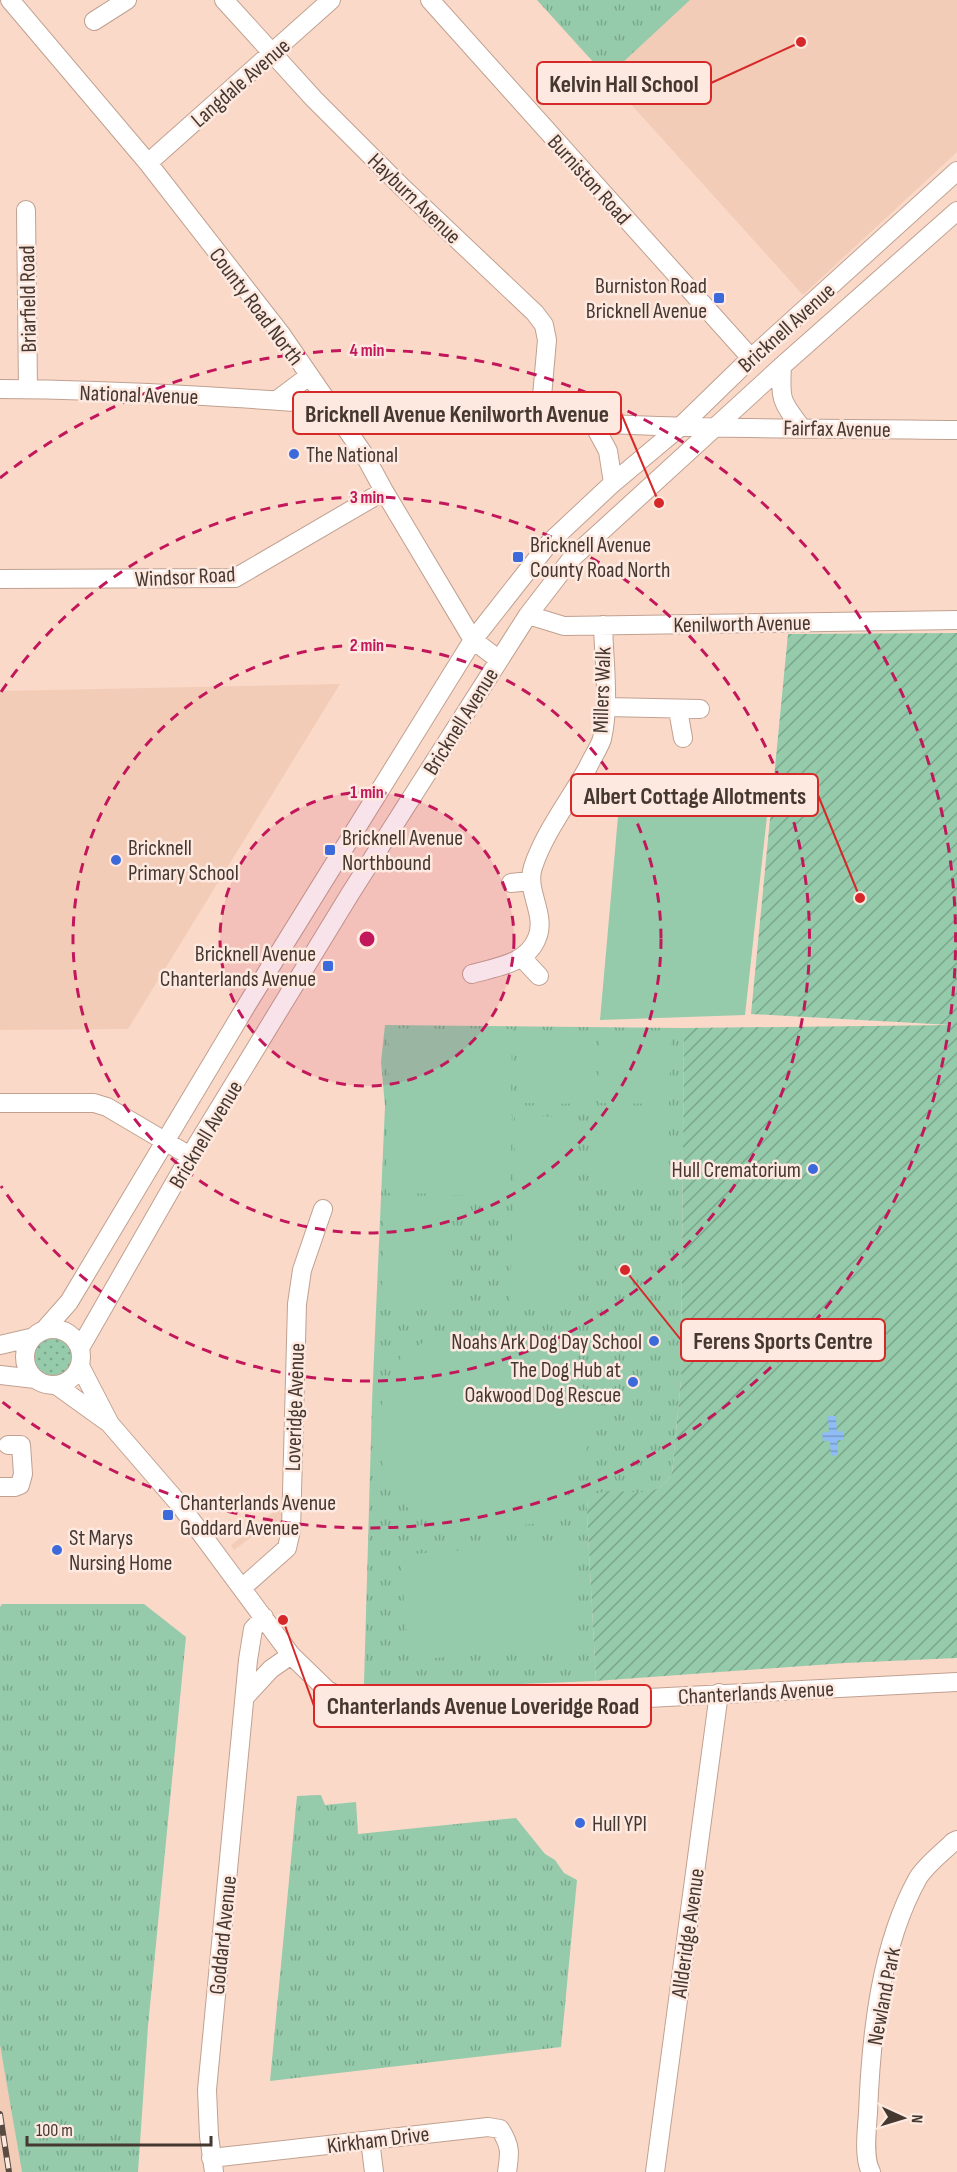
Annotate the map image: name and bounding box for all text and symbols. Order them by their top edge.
street label: Langdale Avenue [186,33,296,134]
callout: Kelvin Hall School [537,62,711,104]
text: Kelvin Hall School [549,70,699,99]
street label: Burniston Road [541,129,636,231]
street label: Hayburn Avenue [362,148,466,250]
street label: County Road North [203,243,309,371]
street label: Briarfield Road [14,245,43,353]
place label: Burniston Road Bricknell Avenue [586,273,707,325]
street label: Bricknell Avenue [733,278,841,379]
marker: Burniston Road Bricknell Avenue [712,291,726,305]
text: 4 min [350,340,384,361]
street label: National Avenue [79,380,199,411]
callout: Bricknell Avenue Kenilworth Avenue [293,392,621,434]
text: Bricknell Avenue Kenilworth Avenue [305,400,609,429]
street label: Fairfax Avenue [783,415,891,444]
place label: The National [306,442,398,469]
marker: The National [287,447,301,461]
text: 3 min [350,487,384,508]
place label: Bricknell Avenue County Road North [530,532,670,584]
marker: Bricknell Avenue County Road North [511,550,525,564]
street label: Windsor Road [134,561,236,594]
street label: Kenilworth Avenue [673,610,811,639]
text: 2 min [350,635,384,656]
street label: Millers Walk [588,646,618,734]
street label: Bricknell Avenue [418,663,505,780]
callout: Albert Cottage Allotments [571,774,818,816]
text: 1 min [350,782,384,803]
text: Albert Cottage Allotments [583,782,806,811]
place label: Bricknell Avenue Northbound [342,825,463,877]
place label: Bricknell Primary School [128,835,239,887]
marker: Bricknell Avenue Northbound [323,843,337,857]
marker: Bricknell Primary School [109,853,123,867]
centre of rings [357,929,377,949]
place label: Bricknell Avenue Chanterlands Avenue [160,941,316,993]
marker: Bricknell Avenue Chanterlands Avenue [321,959,335,973]
street label: Bricknell Avenue [164,1076,249,1194]
place label: Hull Crematorium [672,1157,801,1184]
marker: Hull Crematorium [806,1162,820,1176]
callout: Ferens Sports Centre [681,1319,885,1361]
text: Ferens Sports Centre [693,1327,873,1356]
place label: Noahs Ark Dog Day School [451,1329,642,1356]
marker: Noahs Ark Dog Day School [647,1334,661,1348]
street label: Loveridge Avenue [280,1342,311,1472]
place label: The Dog Hub at Oakwood Dog Rescue [465,1357,621,1409]
marker: The Dog Hub at Oakwood Dog Rescue [626,1375,640,1389]
place label: Chanterlands Avenue Goddard Avenue [180,1490,336,1542]
marker: Chanterlands Avenue Goddard Avenue [161,1508,175,1522]
place label: St Marys Nursing Home [69,1525,172,1577]
marker: St Marys Nursing Home [50,1543,64,1557]
street label: Chanterlands Avenue [677,1676,835,1711]
callout: Chanterlands Avenue Loveridge Road [314,1685,651,1727]
text: Chanterlands Avenue Loveridge Road [327,1692,639,1721]
place label: Hull YPI [592,1811,647,1838]
marker: Hull YPI [573,1816,587,1830]
street label: Allderidge Avenue [666,1867,711,2001]
street label: Goddard Avenue [204,1874,243,1996]
street label: Newland Park [862,1944,907,2048]
north arrow [873,2088,933,2148]
scale bar [27,2109,212,2147]
text: N [907,2114,926,2124]
text: 100 m [36,2120,73,2141]
street label: Kirkham Drive [326,2121,431,2160]

